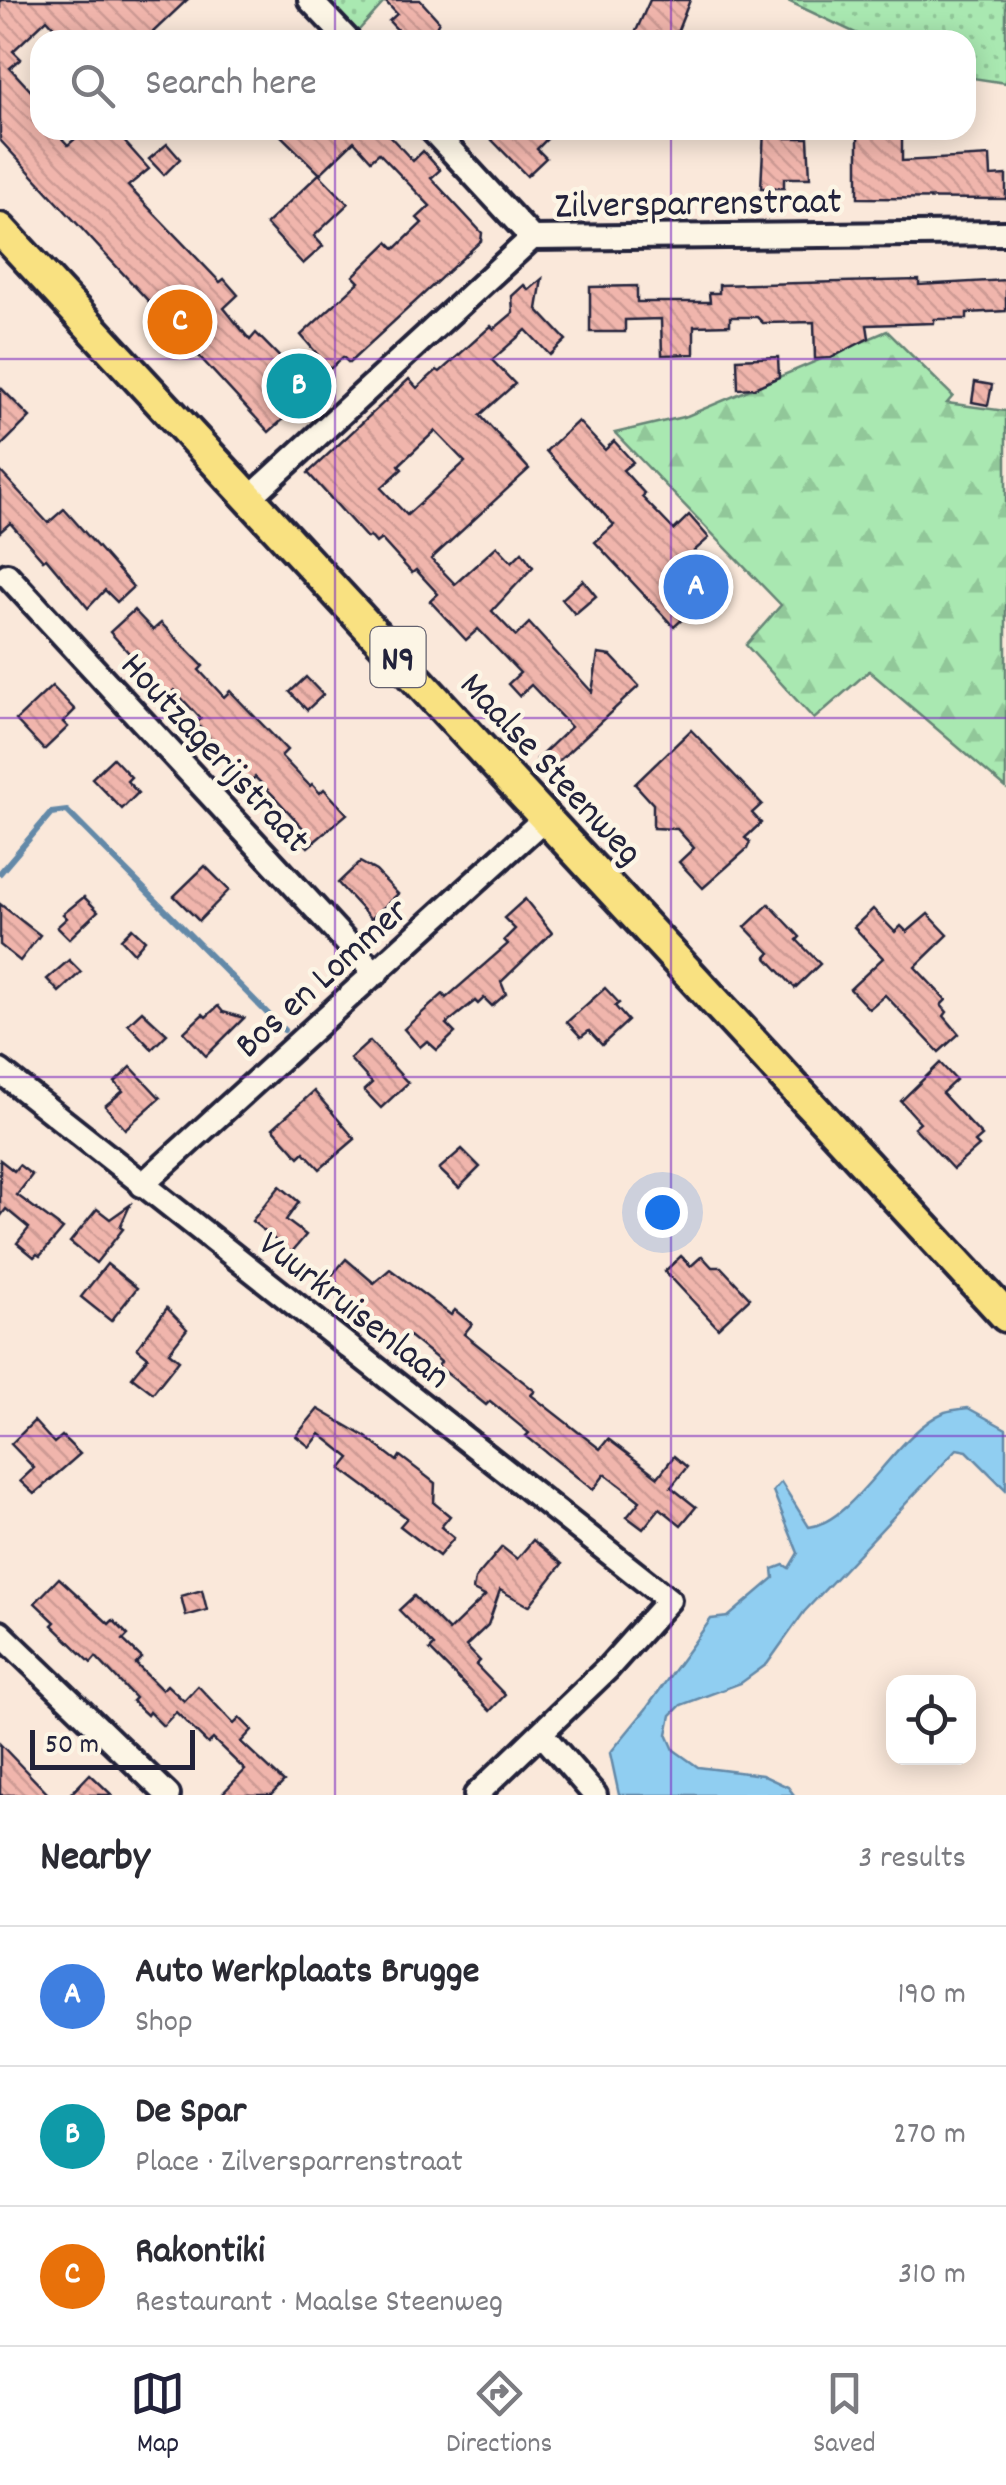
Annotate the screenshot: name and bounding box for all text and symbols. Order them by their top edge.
search box [30,30,976,140]
icon: search [65,58,120,113]
text: Search here [145,58,317,113]
street label: Zilversparrenstraat [554,176,842,236]
pin: C [148,284,212,360]
pin: B [266,348,332,424]
pin: A [664,550,728,624]
road number: N9 [370,627,426,687]
street label: Houtzagerijstraat [105,642,321,868]
street label: Maalse Steenweg [444,661,654,880]
street label: Bos en Lommer [224,887,423,1073]
your location [637,1187,688,1238]
street label: Vuurkruisenlaan [245,1220,460,1405]
map controls [886,1675,976,1765]
button: locate [886,1675,976,1765]
scale bar [30,1725,195,1770]
text: 50 m [45,1727,99,1767]
text: Nearby [40,1830,150,1890]
text: 3 results [858,1837,966,1883]
text: Auto Werkplaats Brugge [135,1946,479,2001]
text: A [64,1973,81,2019]
text: 190 m [898,1973,966,2019]
text: Shop [135,2001,193,2047]
text: De Spar [135,2086,246,2141]
text: B [65,2113,80,2159]
text: 270 m [893,2113,966,2159]
text: Place · Zilversparrenstraat [135,2141,463,2187]
text: Rakontiki [135,2226,265,2281]
text: C [65,2253,80,2299]
text: 310 m [898,2253,966,2299]
text: Restaurant · Maalse Steenweg [135,2281,503,2327]
tab: Map [130,2366,185,2466]
tab: Directions [446,2366,552,2466]
tab: Saved [813,2366,876,2466]

